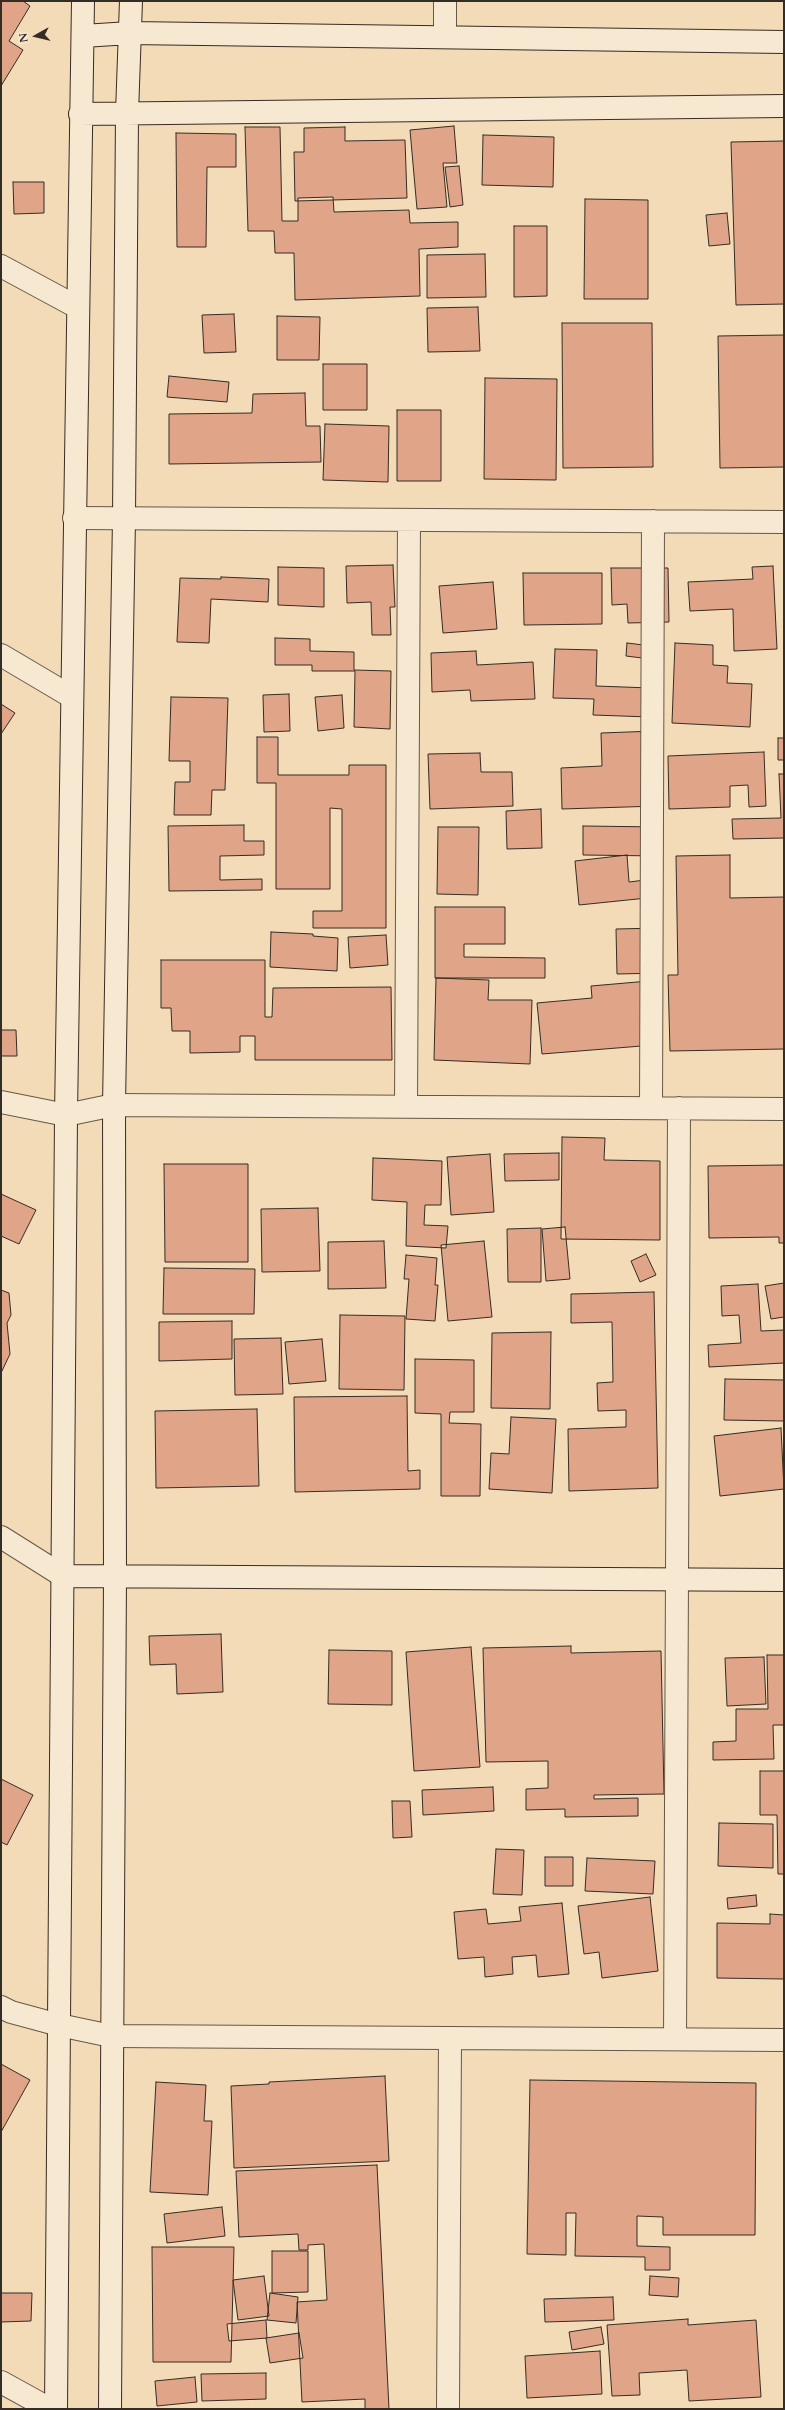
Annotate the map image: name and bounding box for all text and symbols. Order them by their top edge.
north arrow [16,16,56,56]
text: N [16,32,32,44]

